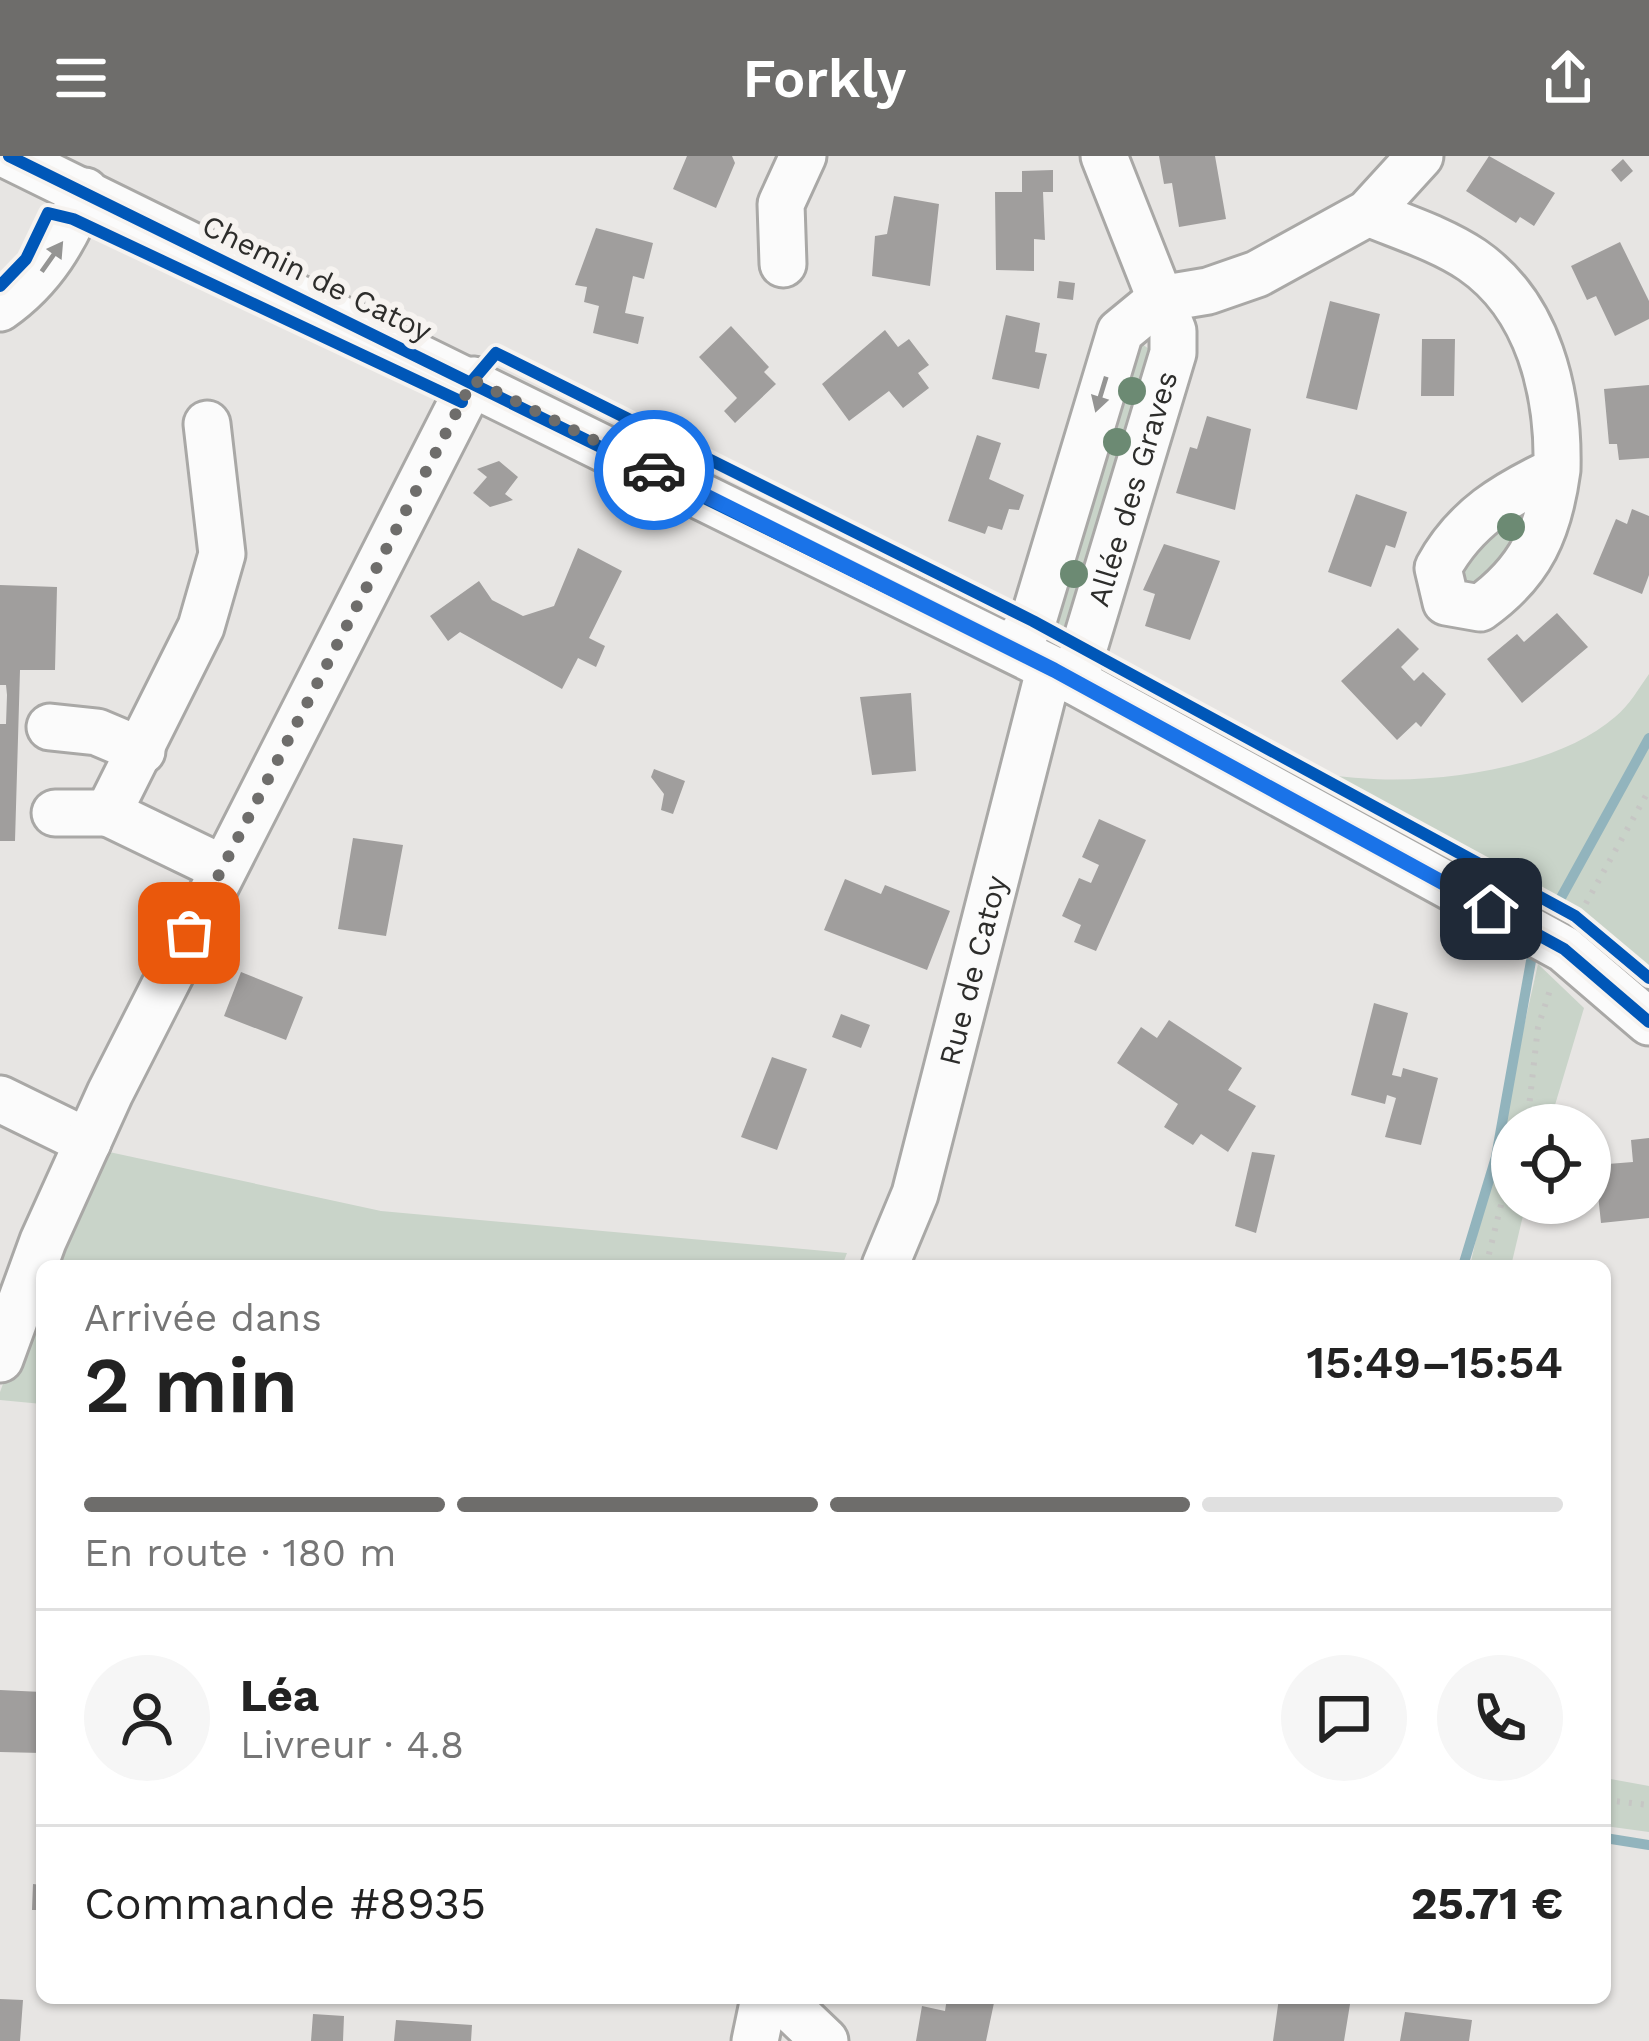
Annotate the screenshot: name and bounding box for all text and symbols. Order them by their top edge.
icon: menu [48,45,114,111]
icon: share [1535,45,1601,111]
text: Forkly [743,47,906,110]
street label: Chemin de Catoy [197,207,438,349]
one-way arrow [40,240,63,273]
street label: Allée des Graves [1080,367,1184,610]
one-way arrow [1091,376,1109,412]
courier [594,410,714,530]
icon: car [621,437,687,503]
pin [1440,858,1542,960]
street label: Rue de Catoy [931,871,1013,1069]
icon: home [1458,876,1524,942]
pin [138,882,240,984]
icon: bag [156,900,222,966]
map controls [1491,1104,1611,1224]
button: locate [1491,1104,1611,1224]
text: Arrivée dans [84,1295,322,1340]
text: 15:49–15:54 [1306,1336,1563,1389]
text: 2 min [84,1339,298,1431]
text: En route · 180 m [84,1530,397,1575]
button: person [84,1655,210,1781]
button: chat [1281,1655,1407,1781]
button: phone [1437,1655,1563,1781]
text: Léa [240,1669,319,1722]
text: Livreur · 4.8 [240,1722,464,1767]
text: Commande #8935 [84,1877,486,1930]
text: 25.71 € [1411,1877,1563,1930]

